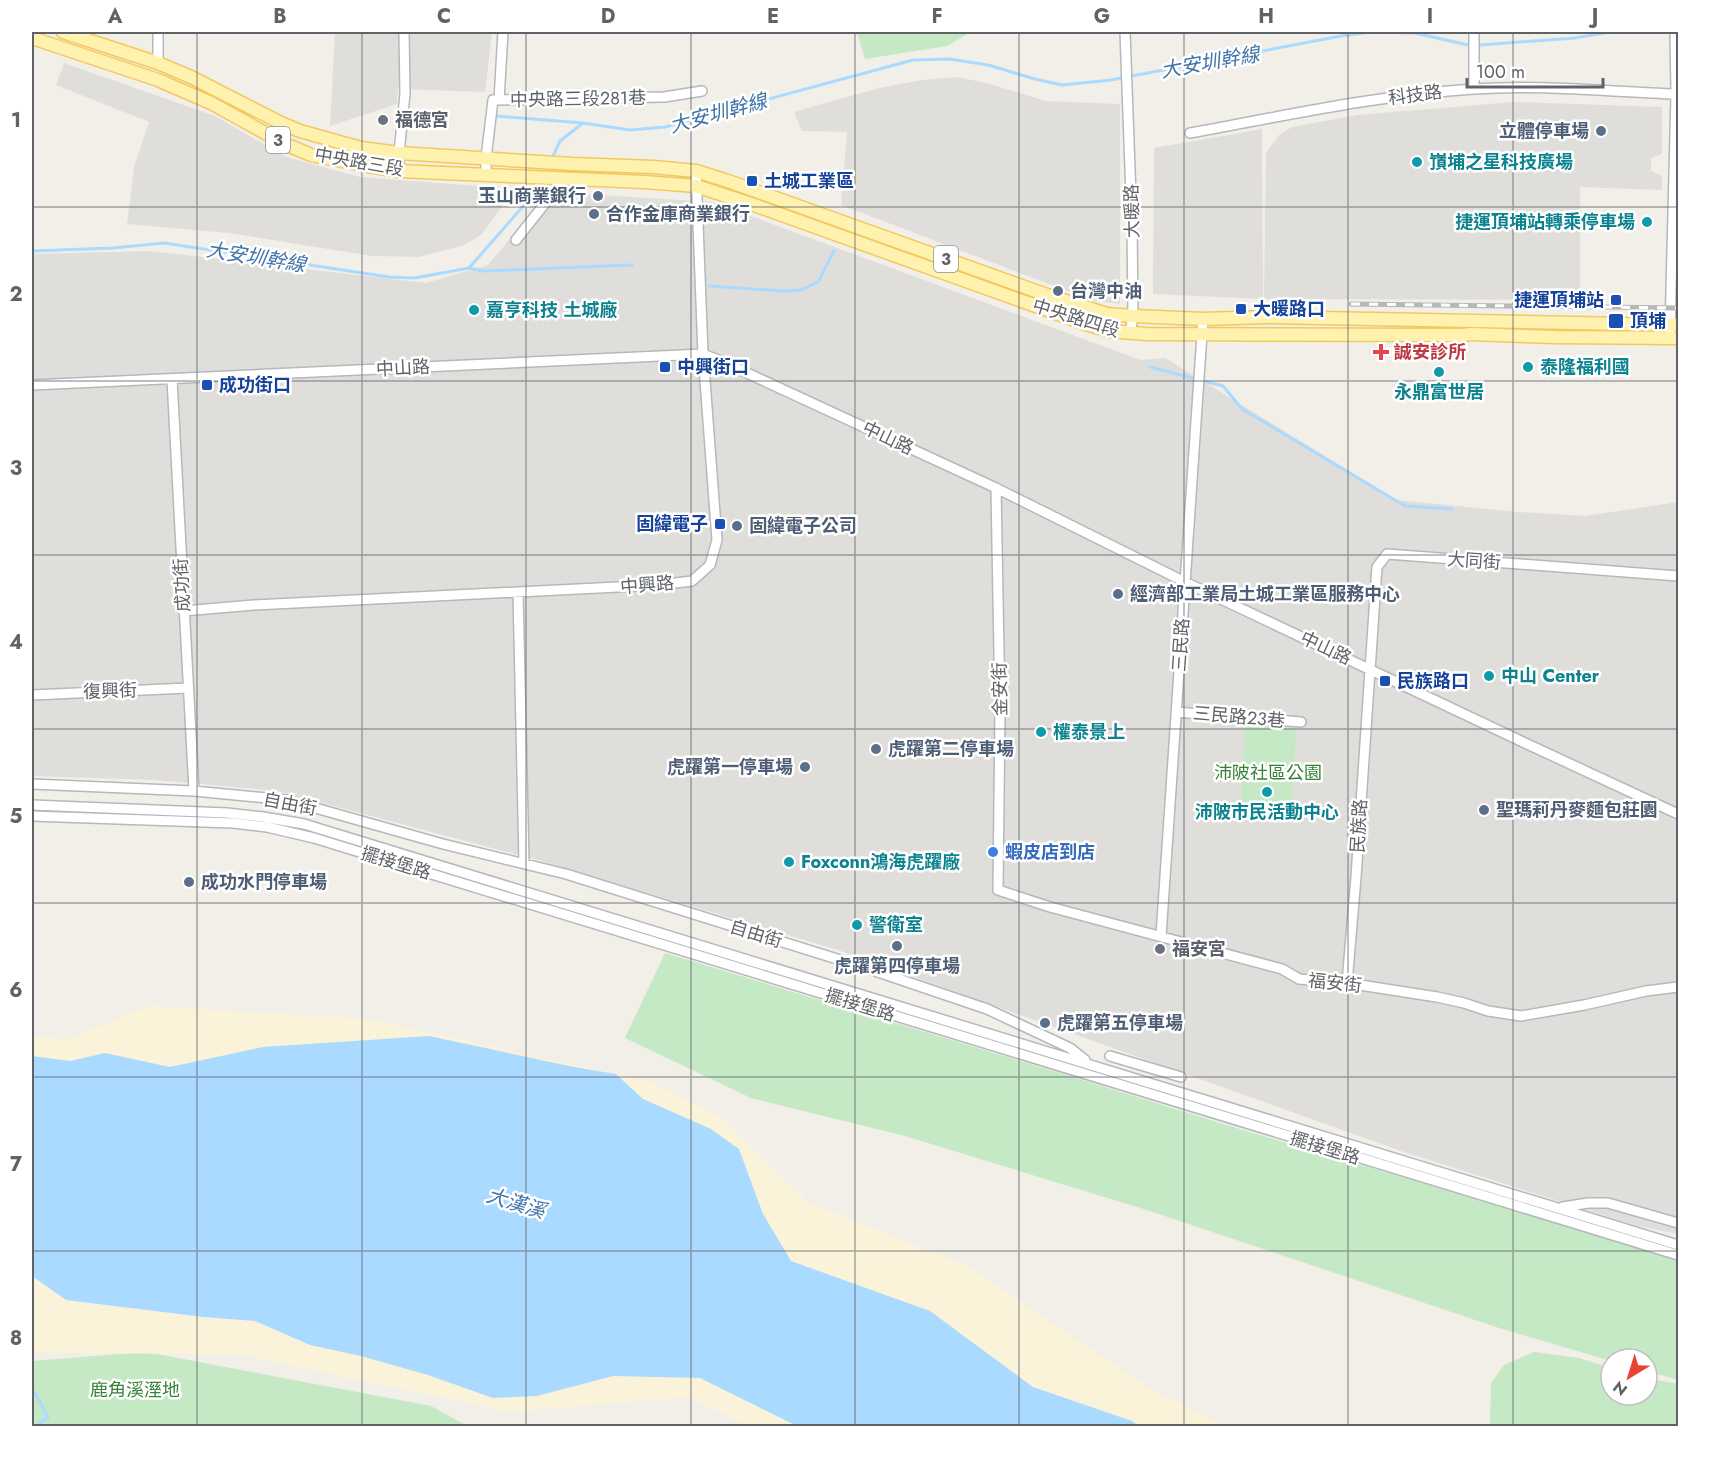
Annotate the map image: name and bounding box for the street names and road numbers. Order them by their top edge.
street label: 科技路 [1387,79,1443,111]
street label: 中央路三段281巷 [510,85,646,113]
road number: 3 [266,127,290,153]
street label: 中央路三段 [312,141,406,183]
street label: 大暖路 [1119,184,1145,238]
road number: 3 [934,246,958,272]
street label: 中央路四段 [1029,292,1123,344]
street label: 中山路 [375,354,431,382]
street label: 中山路 [858,415,918,461]
street label: 大同街 [1446,546,1502,576]
street label: 成功街 [168,557,196,613]
street label: 中興路 [619,570,675,600]
street label: 三民路 [1166,617,1196,673]
street label: 中山路 [1296,625,1356,671]
street label: 金安街 [987,662,1013,716]
street label: 復興街 [83,677,137,705]
street label: 三民路23巷 [1192,700,1286,734]
street label: 自由街 [261,786,319,822]
street label: 民族路 [1345,798,1373,854]
street label: 擺接堡路 [358,840,434,886]
street label: 自由街 [726,914,786,954]
street label: 福安街 [1307,967,1363,999]
street label: 擺接堡路 [822,982,898,1028]
street label: 擺接堡路 [1287,1125,1363,1171]

